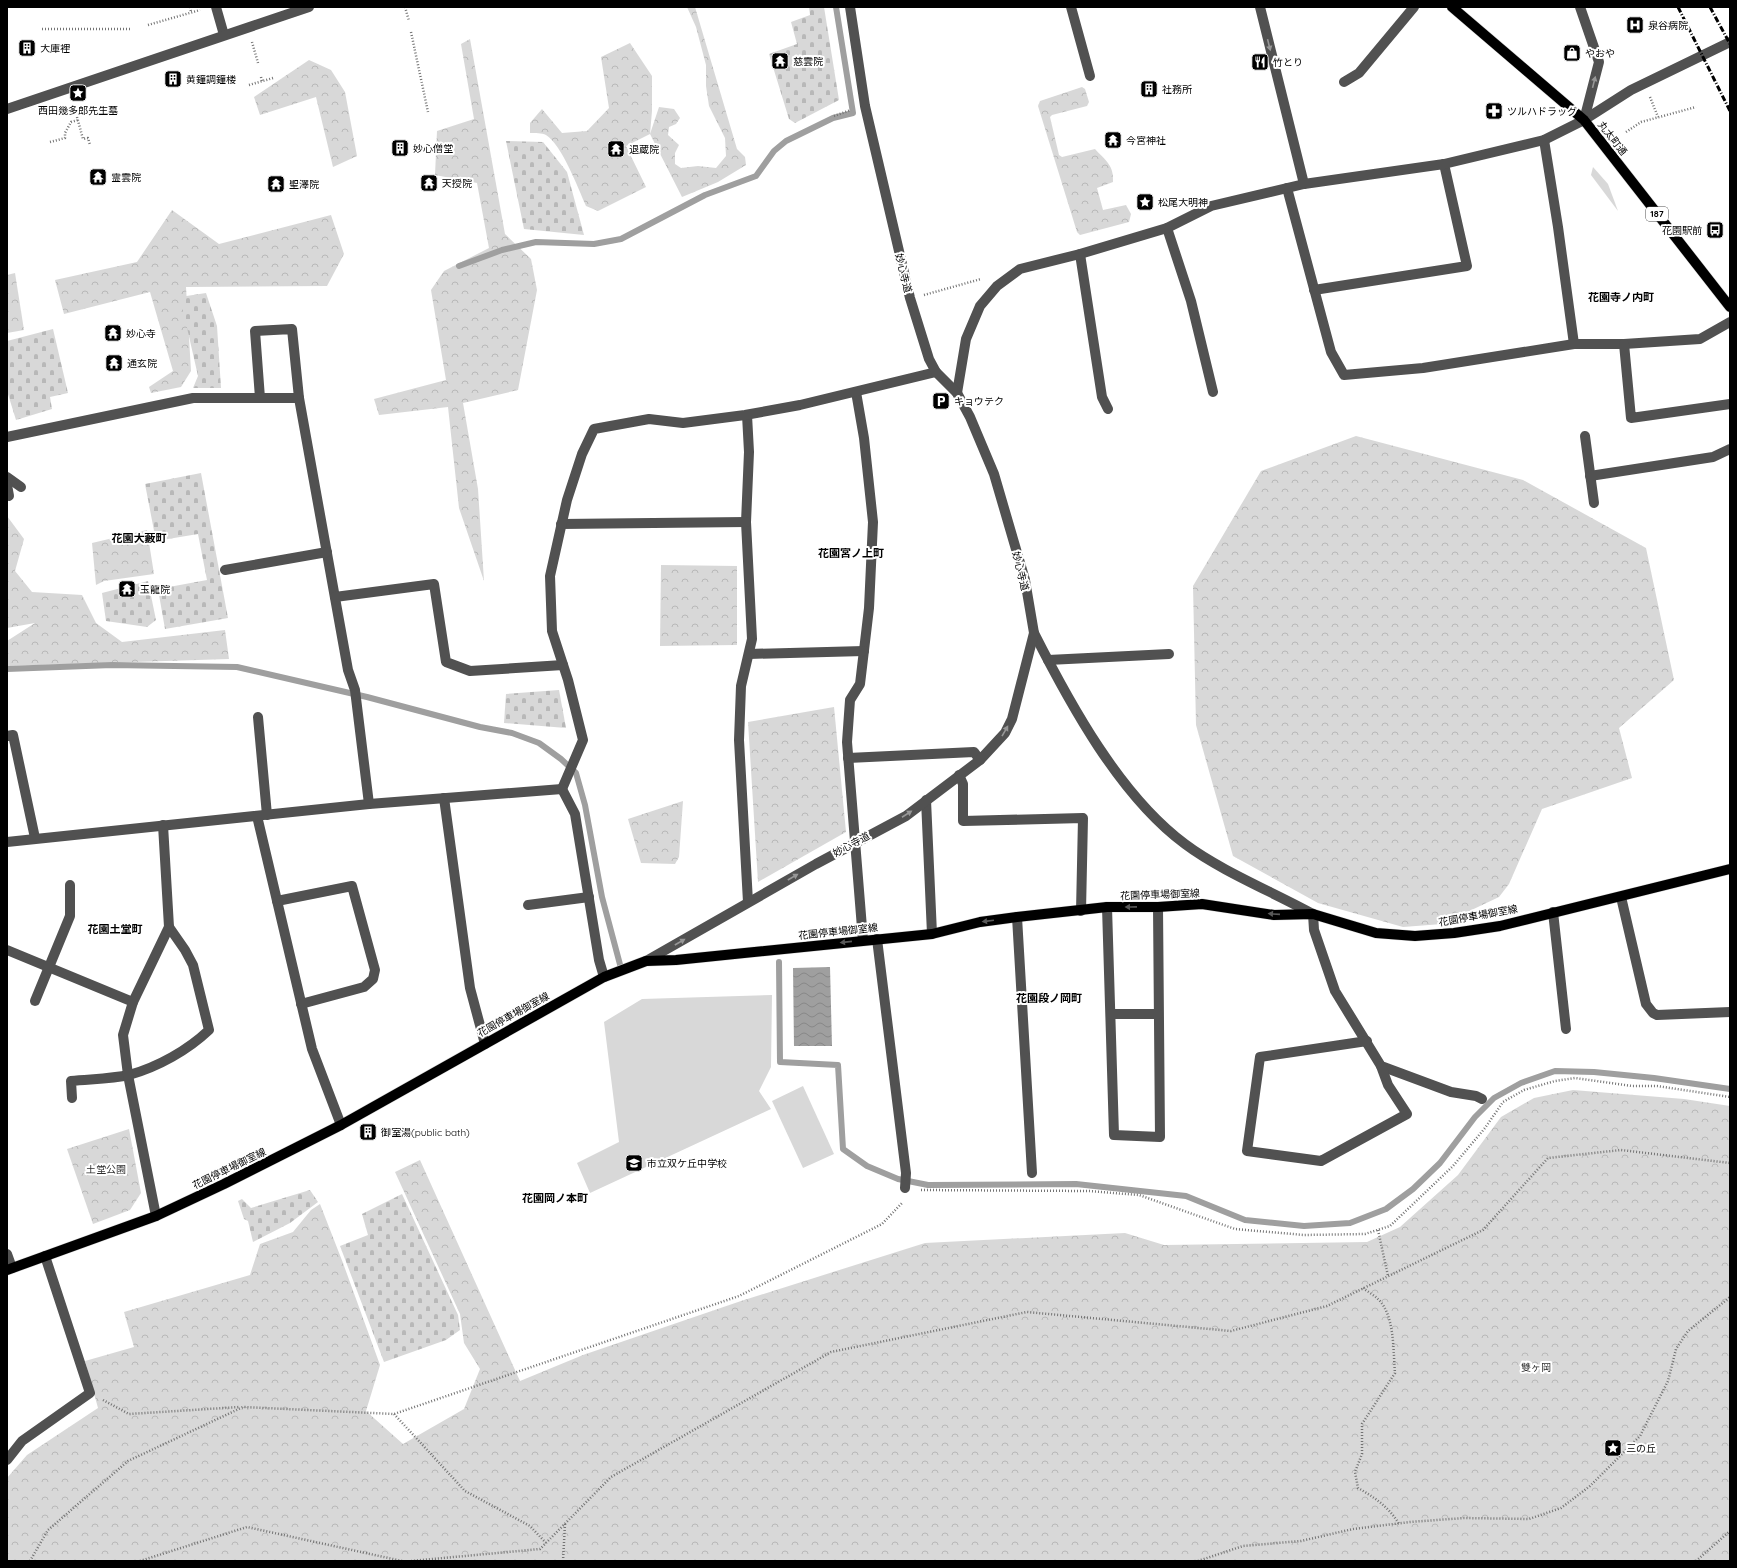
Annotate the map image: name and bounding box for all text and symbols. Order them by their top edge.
hospital icon: 泉谷病院 [1625,15,1645,35]
place label: 泉谷病院 [1648,19,1688,32]
building icon: 大庫裡 [17,38,37,58]
one-way arrow [1266,39,1272,51]
place label: 大庫裡 [40,42,70,55]
shop icon: やおや [1562,43,1582,63]
place label: やおや [1585,47,1615,60]
temple icon: 慈雲院 [770,51,790,71]
restaurant icon: 竹とり [1250,52,1270,72]
place label: 慈雲院 [793,55,823,68]
place label: 竹とり [1273,56,1303,69]
building icon: 黄鐘調鐘楼 [163,69,183,89]
place label: 黄鐘調鐘楼 [186,73,236,86]
one-way arrow [1591,76,1597,89]
building icon: 社務所 [1139,79,1159,99]
place icon: 西田幾多郎先生墓 [68,83,88,103]
place label: 社務所 [1162,83,1192,96]
pharmacy icon: ツルハドラッグ [1484,101,1504,121]
place label: 西田幾多郎先生墓 [38,104,118,117]
place label: ツルハドラッグ [1507,105,1577,118]
street label: 丸太町通 [1595,119,1630,158]
temple icon: 今宮神社 [1103,130,1123,150]
place label: 今宮神社 [1126,134,1166,147]
building icon: 妙心僧堂 [390,138,410,158]
temple icon: 退蔵院 [606,139,626,159]
place label: 妙心僧堂 [413,142,453,155]
place label: 退蔵院 [629,143,659,156]
temple icon: 霊雲院 [88,167,108,187]
place label: 霊雲院 [111,171,141,184]
temple icon: 天授院 [419,173,439,193]
temple icon: 聖澤院 [266,174,286,194]
place label: 天授院 [442,177,472,190]
place label: 聖澤院 [289,178,319,191]
place icon: 松尾大明神 [1135,192,1155,212]
place label: 松尾大明神 [1158,196,1208,209]
road number: 187 [1646,207,1668,221]
bus stop icon: 花園駅前 [1705,220,1725,240]
place label: 花園駅前 [1662,224,1702,237]
street label: 妙心寺道 [892,252,915,294]
district label: 花園寺ノ内町 [1588,290,1654,304]
temple icon: 妙心寺 [103,323,123,343]
place label: 妙心寺 [126,327,156,340]
temple icon: 通玄院 [104,353,124,373]
place label: 通玄院 [127,357,157,370]
parking icon: キョウテク [931,391,951,411]
place label: キョウテク [954,395,1004,408]
district label: 花園大藪町 [112,531,167,545]
district label: 花園宮ノ上町 [818,546,884,560]
street label: 妙心寺道 [1009,550,1032,592]
temple icon: 玉龍院 [117,579,137,599]
place label: 玉龍院 [140,583,170,596]
one-way arrow [1002,725,1009,737]
one-way arrow [901,811,912,818]
street label: 妙心寺道 [831,829,872,860]
one-way arrow [787,873,799,880]
street label: 花園停車場御室線 [1120,887,1200,902]
street label: 花園停車場御室線 [1438,902,1519,929]
one-way arrow [1124,904,1137,910]
one-way arrow [1268,911,1280,918]
one-way arrow [982,918,994,924]
street label: 花園停車場御室線 [798,921,879,942]
district label: 花園土堂町 [88,922,143,936]
one-way arrow [674,938,686,945]
one-way arrow [840,939,852,945]
street label: 花園停車場御室線 [475,989,551,1040]
district label: 花園段ノ岡町 [1016,991,1082,1005]
building icon: 御室湯(public bath) [358,1122,378,1142]
place label: 御室湯(public bath) [381,1126,470,1139]
street label: 花園停車場御室線 [190,1145,268,1192]
school or university icon: 市立双ケ丘中学校 [624,1153,644,1173]
place label: 市立双ケ丘中学校 [647,1157,727,1170]
park label: 土堂公園 [86,1163,126,1176]
district label: 花園岡ノ本町 [522,1191,588,1205]
park label: 雙ヶ岡 [1521,1361,1551,1374]
place icon: 三の丘 [1603,1438,1623,1458]
place label: 三の丘 [1626,1442,1656,1455]

